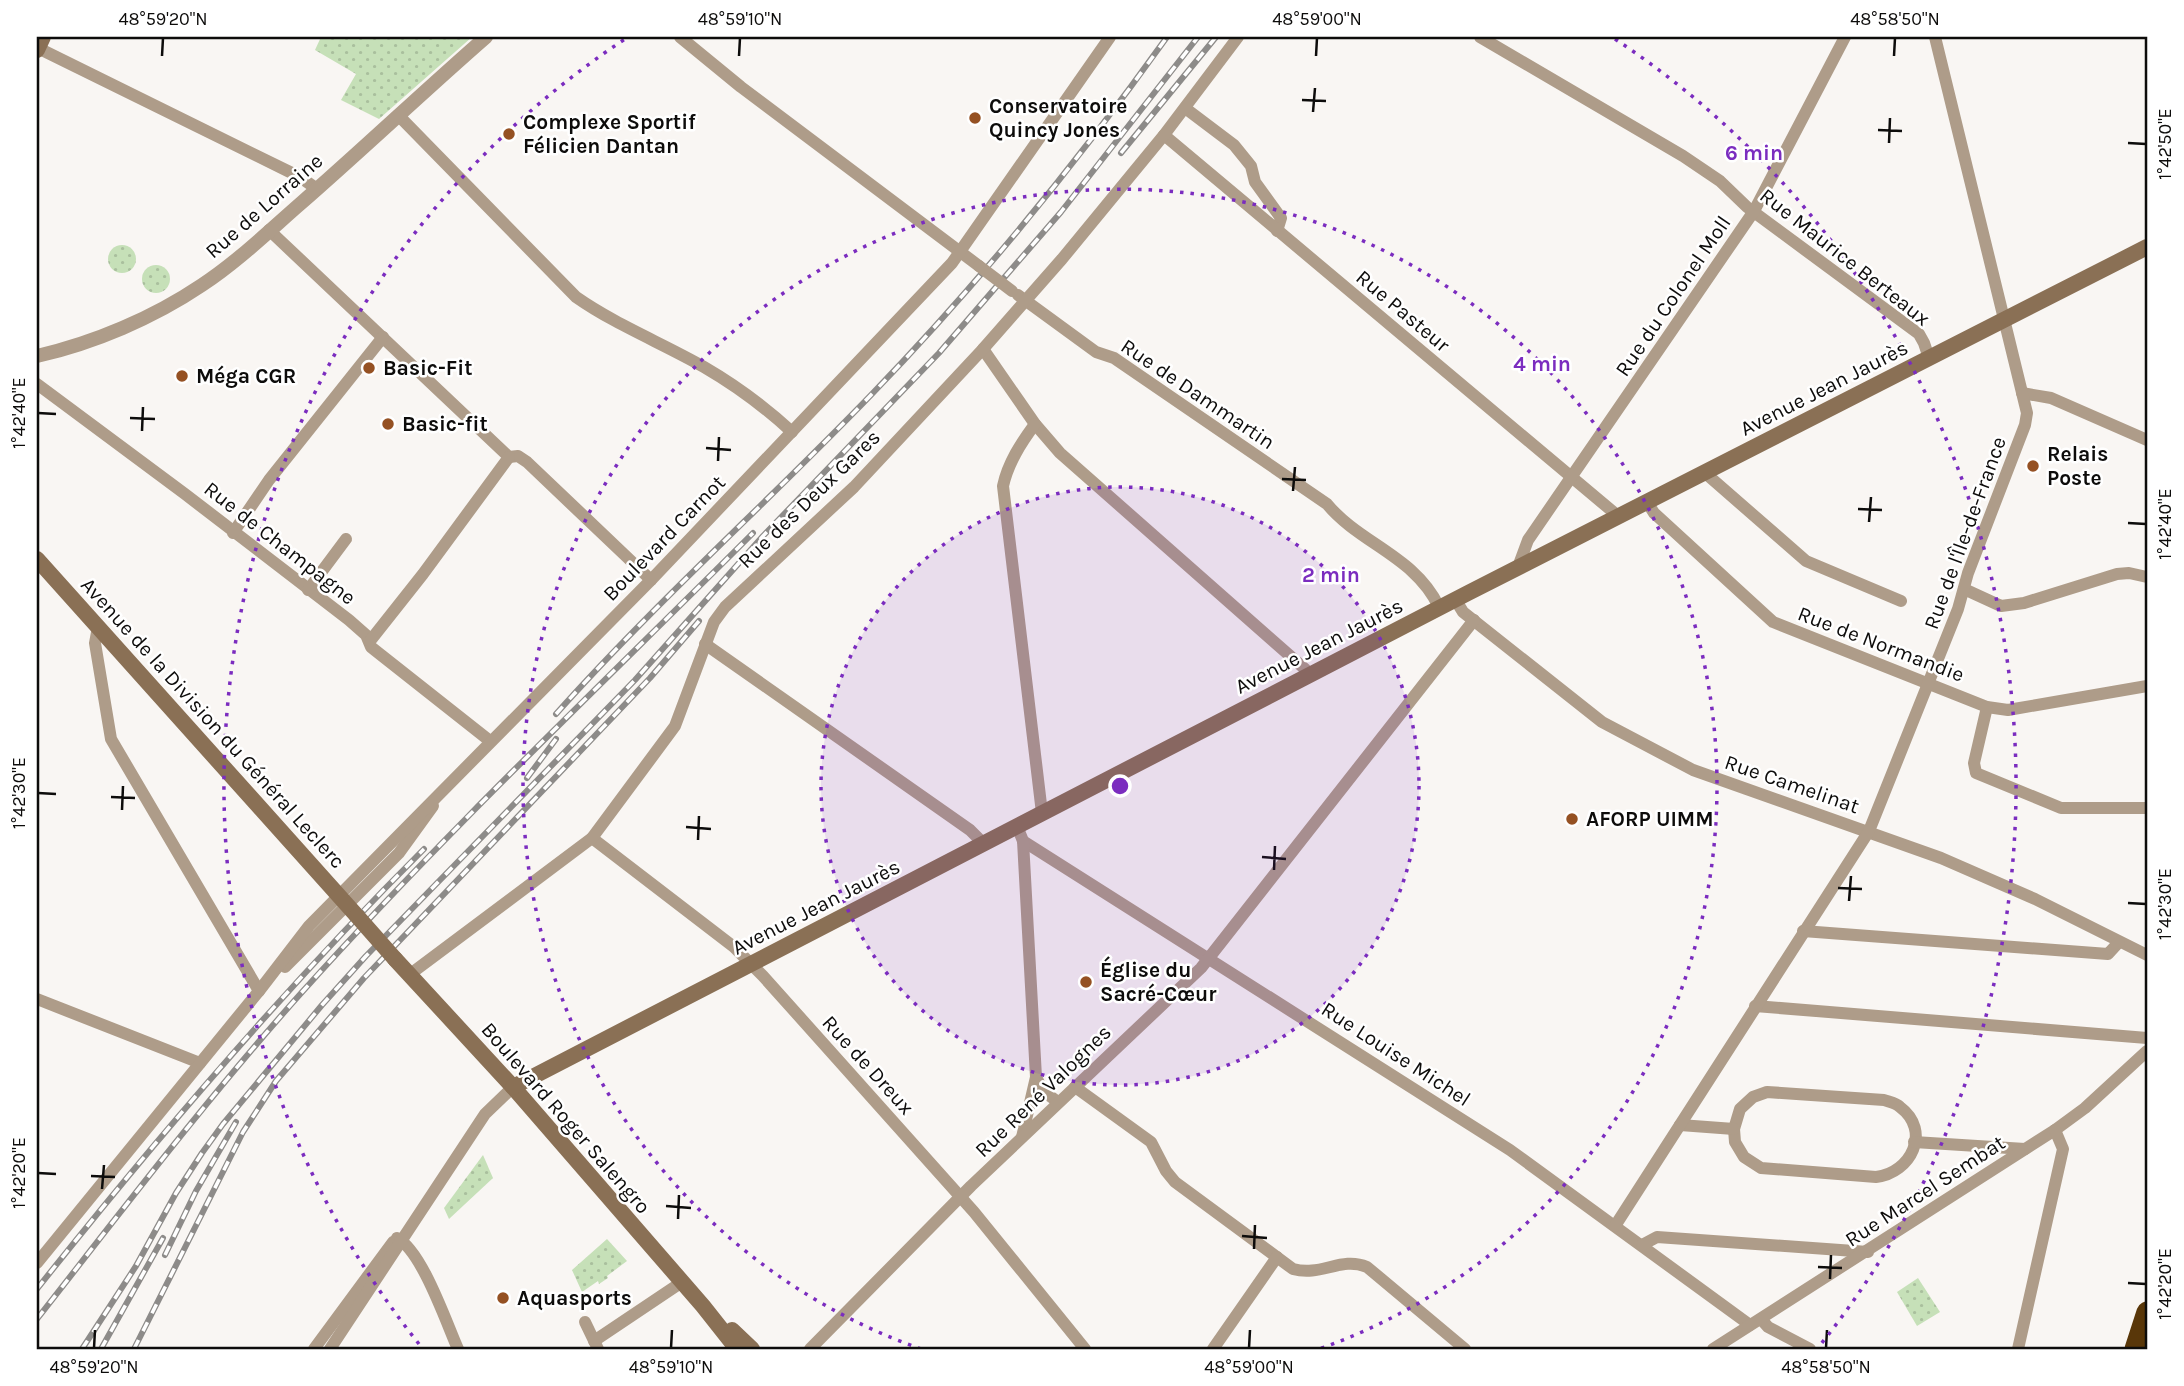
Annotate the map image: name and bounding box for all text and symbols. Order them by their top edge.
text: 48°59'20"N [118,8,208,30]
text: 48°59'10"N [698,8,782,30]
text: 48°59'00"N [1272,8,1362,30]
text: 48°58'50"N [1850,8,1940,30]
place label: Conservatoire Quincy Jones [989,94,1127,142]
text: 1°42'50"E [2154,108,2176,180]
place label: Complexe Sportif Félicien Dantan [523,110,696,158]
marker: Conservatoire Quincy Jones [967,110,983,126]
marker: Complexe Sportif Félicien Dantan [501,126,517,142]
text: 6 min [1725,141,1783,165]
street label: Rue de Lorraine [201,149,327,263]
street label: Rue Maurice Berteaux [1755,183,1935,331]
street label: Rue du Colonel Moll [1610,211,1736,381]
street label: Rue Pasteur [1351,265,1455,357]
street label: Rue de Dammartin [1117,334,1279,454]
street label: Avenue Jean Jaurès [1736,335,1912,441]
text: 4 min [1513,352,1571,376]
place label: Basic-Fit [383,356,472,380]
marker: Basic-Fit [361,360,377,376]
place label: Méga CGR [196,364,296,388]
marker: Méga CGR [174,368,190,384]
text: 1°42'40"E [8,377,30,449]
place label: Basic-fit [402,412,488,436]
marker: Basic-fit [380,416,396,432]
street label: Rue des Deux Gares [733,425,885,573]
street label: Rue de l'Île-de-France [1919,433,2011,633]
place label: Relais Poste [2047,442,2108,490]
marker: Relais Poste [2025,458,2041,474]
street label: Boulevard Carnot [598,470,730,606]
street label: Rue de Champagne [200,476,360,610]
text: 1°42'40"E [2154,488,2176,560]
text: 2 min [1302,563,1360,587]
street label: Avenue de la Division du Général Leclerc [76,573,350,873]
street label: Avenue Jean Jaurès [1231,593,1407,699]
street label: Rue de Normandie [1794,601,1968,687]
street label: Rue Camelinat [1722,750,1862,818]
text: 1°42'30"E [8,757,30,829]
centre of rings [1108,774,1132,798]
place label: AFORP UIMM [1586,807,1714,831]
marker: AFORP UIMM [1564,811,1580,827]
street label: Avenue Jean Jaurès [728,854,904,960]
text: 1°42'30"E [2154,868,2176,940]
place label: Église du Sacré-Cœur [1100,956,1217,1006]
marker: Église du Sacré-Cœur [1078,974,1094,990]
street label: Rue Louise Michel [1317,997,1475,1111]
street label: Rue de Dreux [817,1010,919,1120]
street label: Boulevard Roger Salengro [477,1018,655,1218]
street label: Rue René Valognes [970,1020,1116,1162]
street label: Rue Marcel Sembat [1841,1130,2010,1252]
text: 1°42'20"E [8,1137,30,1209]
text: 1°42'20"E [2154,1248,2176,1320]
place label: Aquasports [517,1286,632,1311]
marker: Aquasports [495,1290,511,1306]
text: 48°59'20"N [49,1356,139,1378]
text: 48°59'10"N [629,1356,713,1378]
text: 48°59'00"N [1204,1356,1294,1378]
text: 48°58'50"N [1781,1356,1871,1378]

